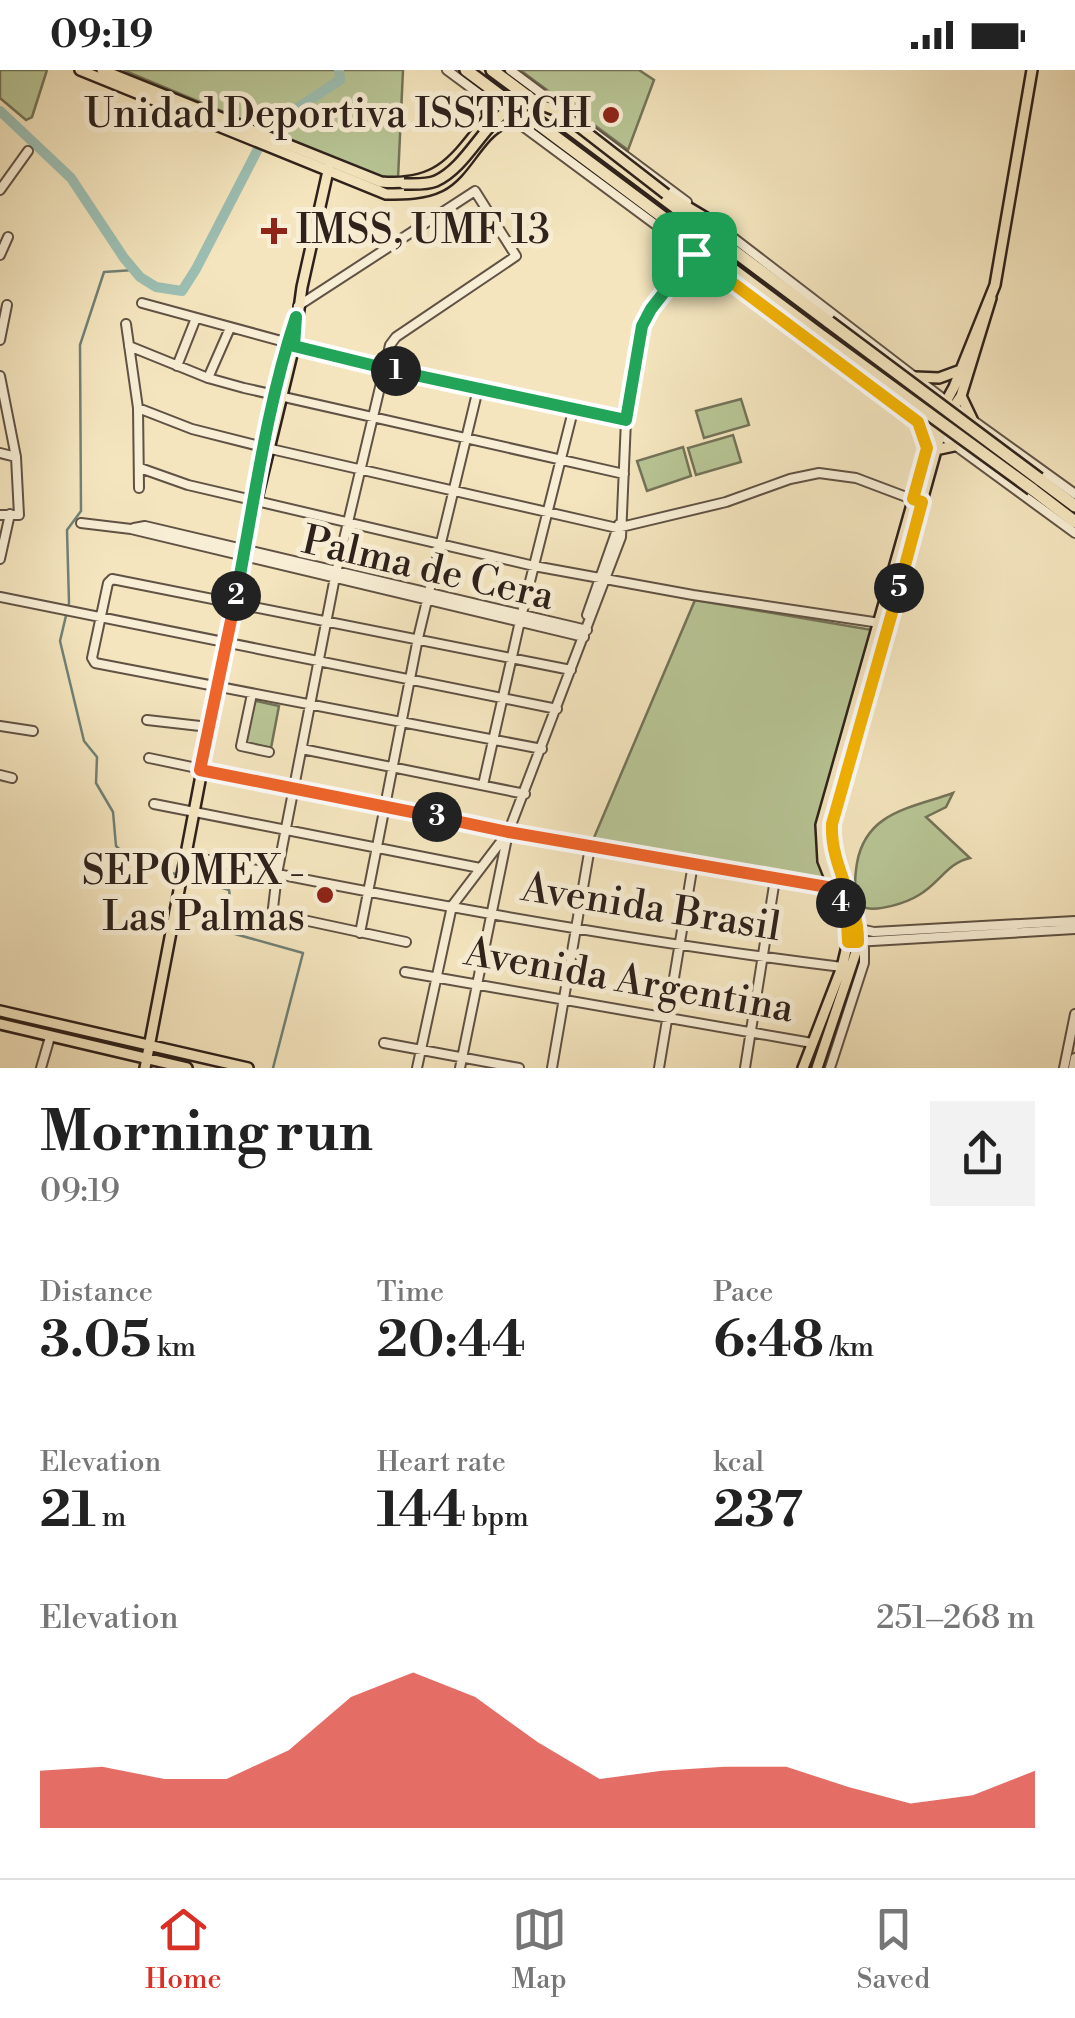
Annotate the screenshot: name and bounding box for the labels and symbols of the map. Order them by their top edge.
place label: Unidad Deportiva ISSTECH [84,90,591,140]
marker: Unidad Deportiva ISSTECH [600,104,622,126]
place label: IMSS, UMF 13 [296,206,550,256]
pin [652,212,737,297]
marker: IMSS, UMF 13 [261,218,287,244]
pin: 1 [371,346,421,396]
street label: Palma de Cera [297,516,560,622]
pin: 5 [874,563,924,613]
pin: 2 [211,571,261,621]
pin: 3 [412,792,462,842]
place label: SEPOMEX - Las Palmas [82,847,305,943]
street label: Avenida Brasil [517,863,784,953]
pin: 4 [816,878,866,928]
marker: SEPOMEX - Las Palmas [314,884,336,906]
street label: Avenida Argentina [459,927,798,1036]

